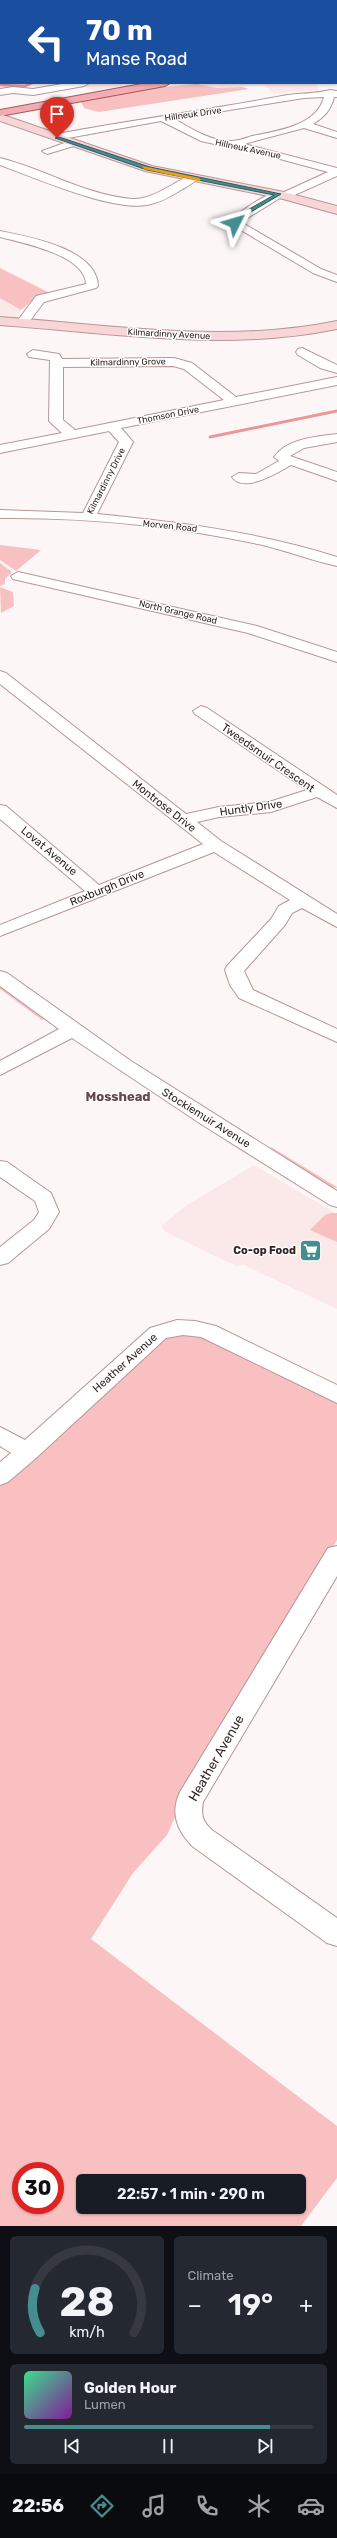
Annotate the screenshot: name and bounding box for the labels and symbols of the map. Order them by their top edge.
pin [40,97,74,138]
street label: Hillneuk Drive [164,105,222,123]
street label: Hillneuk Avenue [214,137,282,161]
position arrow [214,202,256,244]
street label: Kilmardinny Avenue [127,327,211,341]
street label: Kilmardinny Grove [90,356,166,368]
street label: Thomson Drive [136,404,200,426]
street label: Kilmardinny Drive [85,446,127,516]
street label: Morven Road [142,518,198,534]
street label: North Grange Road [138,598,218,626]
street label: Tweedsmuir Crescent [219,721,318,795]
street label: Montrose Drive [130,777,198,835]
street label: Huntly Drive [219,797,283,819]
street label: Lovat Avenue [18,824,80,878]
street label: Roxburgh Drive [68,867,146,909]
street label: Stockiemuir Avenue [159,1085,253,1151]
district label: Mosshead [85,1089,151,1104]
supermarket icon: Co-op Food [298,1237,324,1263]
place label: Co-op Food [233,1244,296,1257]
street label: Heather Avenue [90,1331,160,1395]
street label: Heather Avenue [185,1712,247,1804]
speed limit sign: 30 [12,2162,64,2214]

